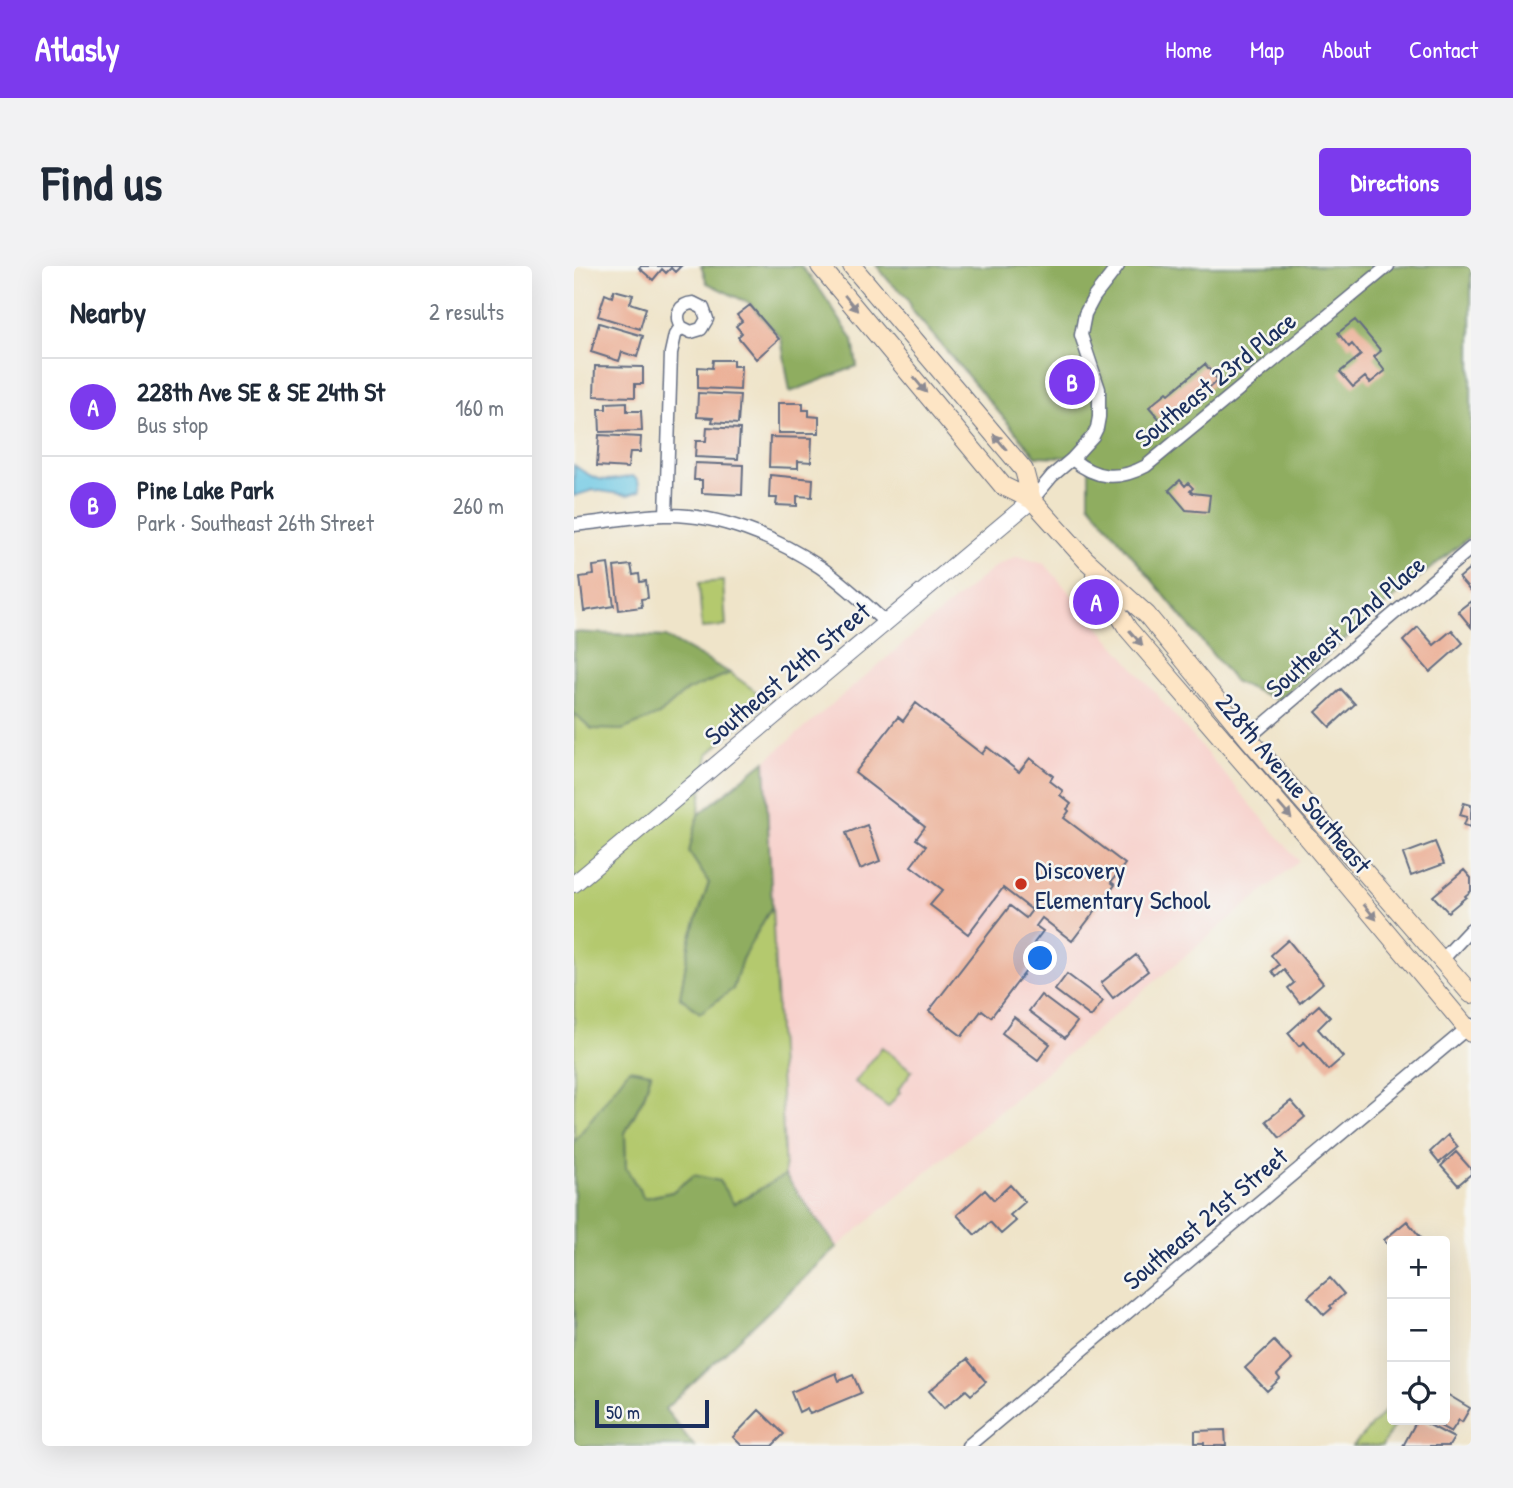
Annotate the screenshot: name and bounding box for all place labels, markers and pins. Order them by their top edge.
pin: B [1049,356,1095,408]
pin: A [1073,576,1119,628]
place label: Discovery Elementary School [1035,852,1211,917]
marker: Discovery Elementary School [1013,876,1029,892]

